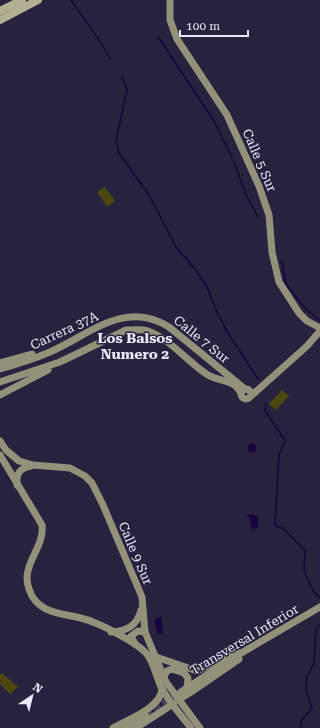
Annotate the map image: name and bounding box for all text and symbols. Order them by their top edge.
scale bar [180,12,248,38]
text: 100 m [186,19,220,33]
street label: Calle 5 Sur [240,126,280,195]
street label: Carrera 37A [28,308,101,353]
street label: Calle 7 Sur [171,312,233,367]
district label: Los Balsos Numero 2 [97,330,173,362]
street label: Calle 9 Sur [116,519,156,588]
street label: Transversal Inferior [187,601,302,678]
north arrow [12,676,52,716]
text: N [30,680,45,696]

